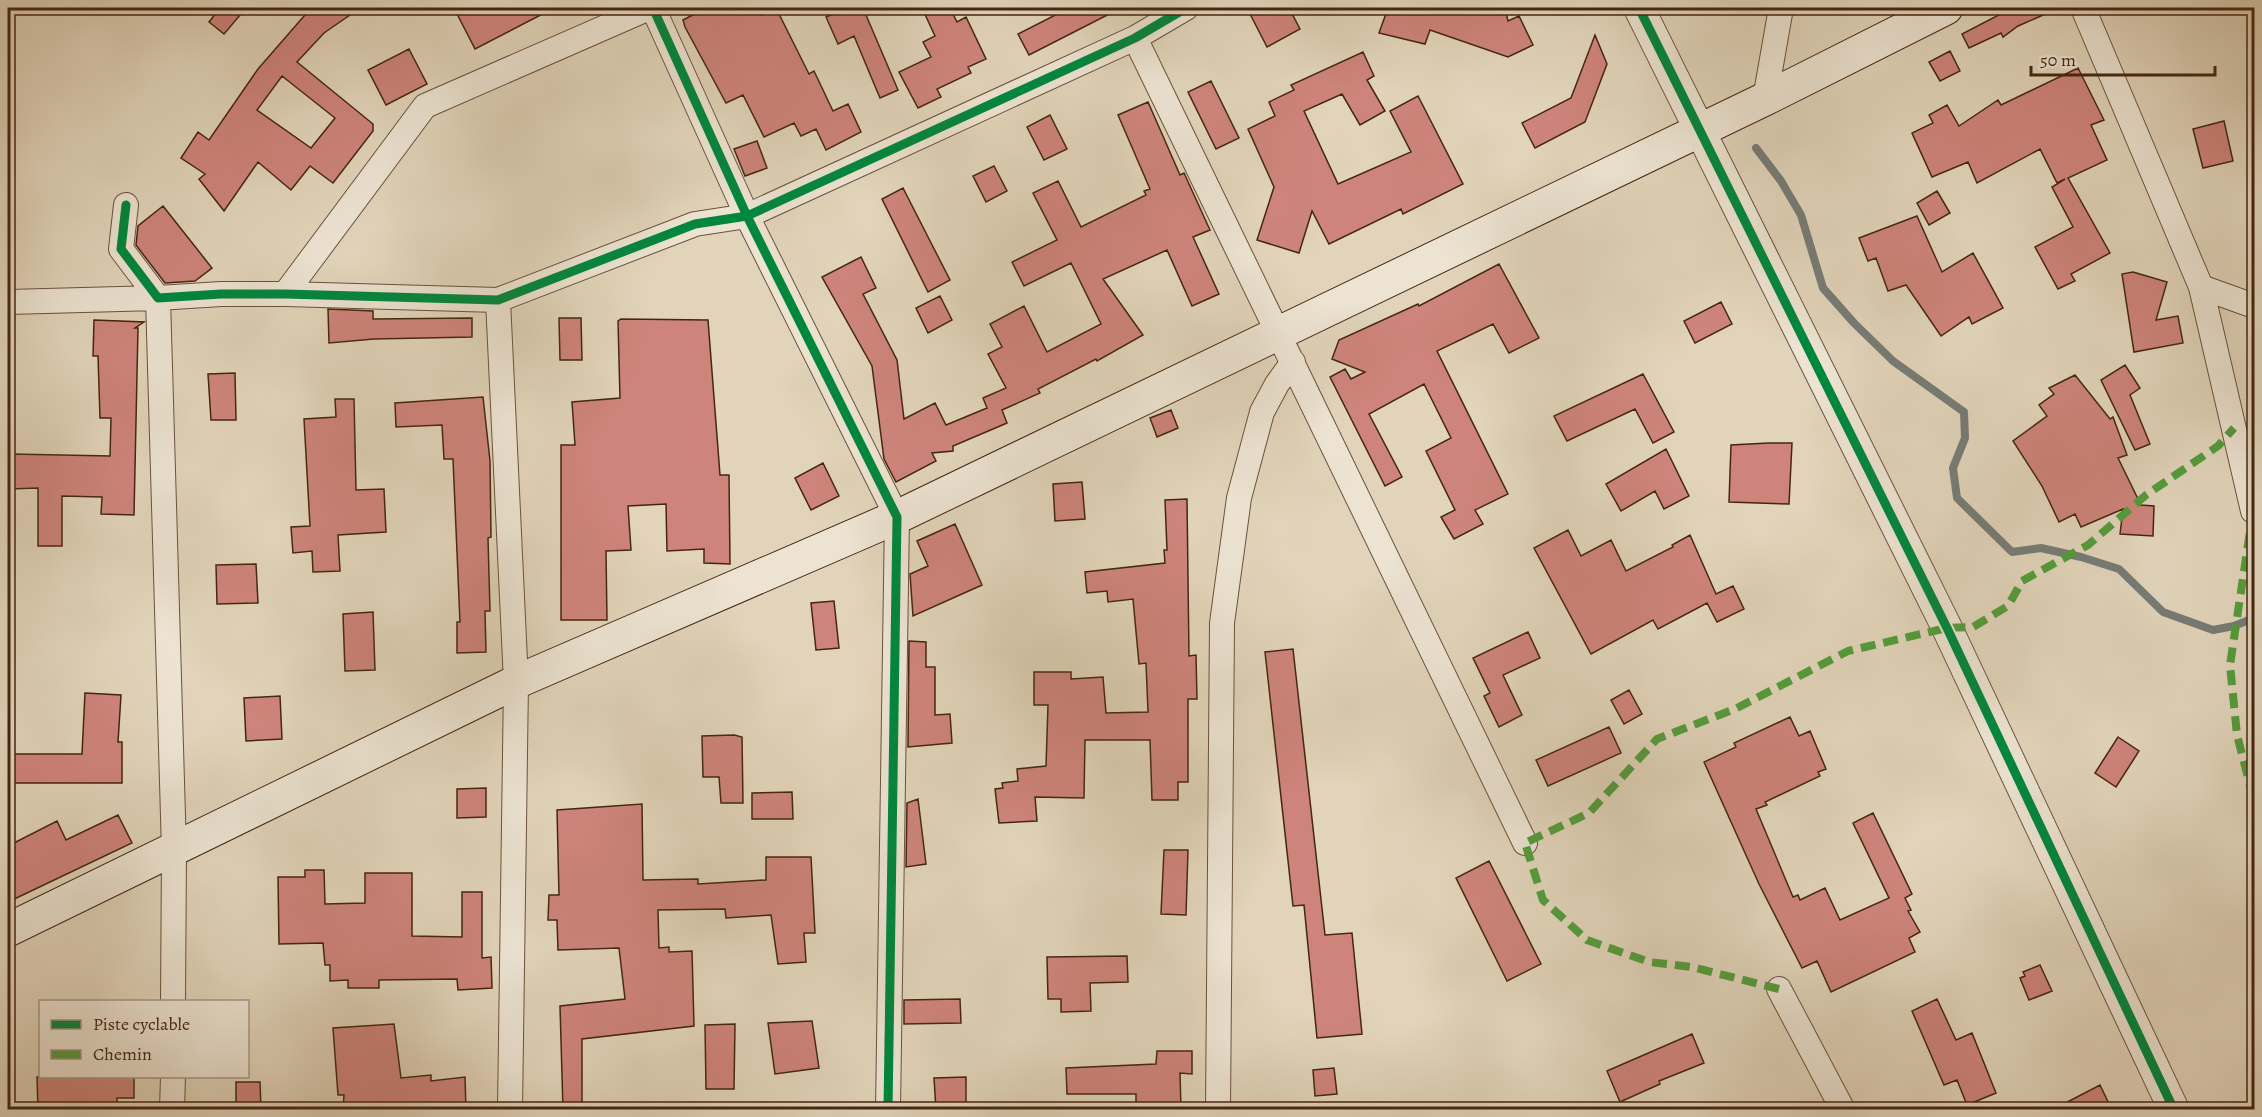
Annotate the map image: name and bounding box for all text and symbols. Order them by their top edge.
scale bar [2031,39,2216,77]
text: 50 m [2040,48,2076,72]
legend [39,1000,249,1078]
text: Piste cyclable [93,1012,190,1036]
text: Chemin [93,1042,152,1066]

